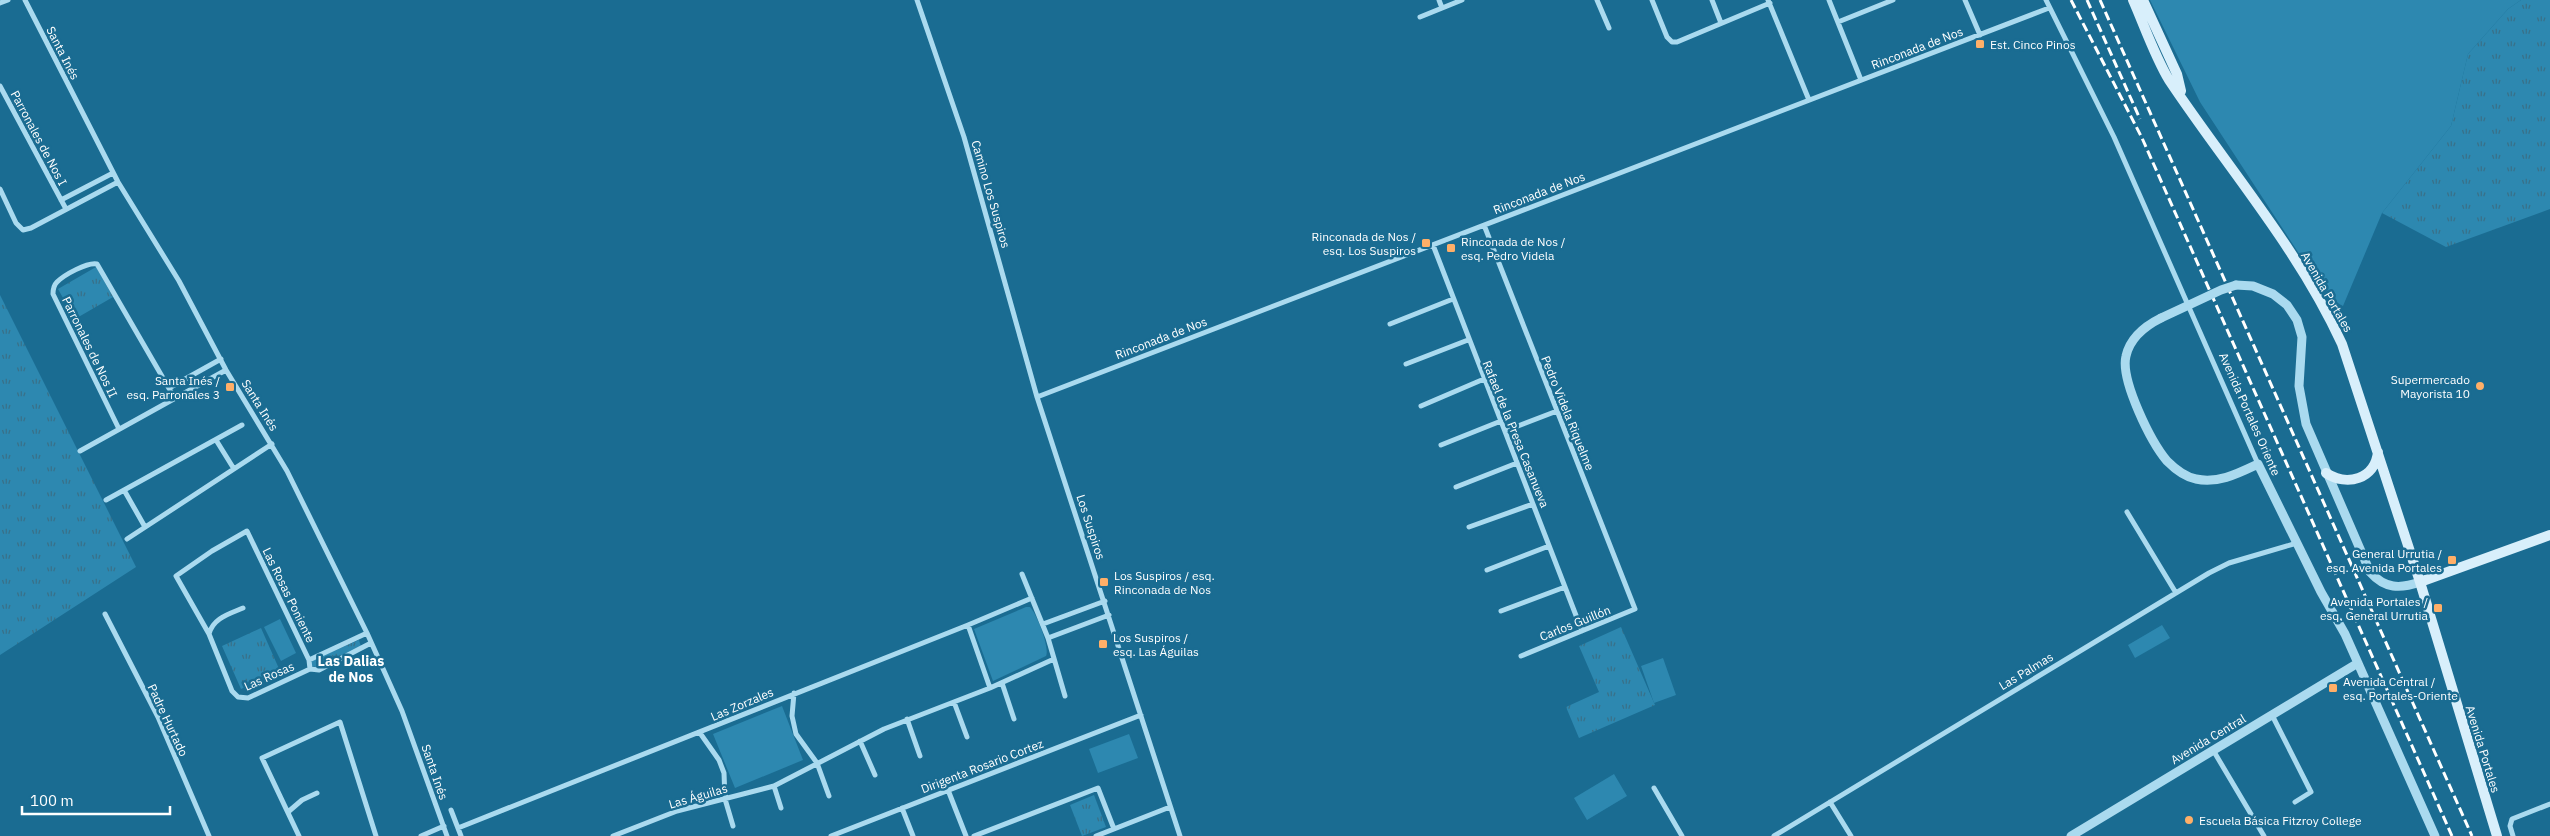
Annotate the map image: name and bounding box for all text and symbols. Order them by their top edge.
street label: Santa Inés [43,24,83,82]
street label: Rinconada de Nos [1869,24,1965,72]
place label: Est. Cinco Pinos [1990,37,2076,52]
marker: Est. Cinco Pinos [1974,38,1986,50]
street label: Parronales de Nos I [8,88,71,188]
street label: Camino Los Suspiros [968,138,1014,250]
street label: Rinconada de Nos [1491,169,1587,217]
place label: Rinconada de Nos / esq. Los Suspiros [1312,229,1416,258]
place label: Rinconada de Nos / esq. Pedro Videla [1461,234,1566,263]
marker: Rinconada de Nos / esq. Los Suspiros [1420,237,1432,249]
marker: Rinconada de Nos / esq. Pedro Videla [1445,242,1457,254]
street label: Avenida Portales [2298,249,2356,335]
street label: Parronales de Nos II [59,294,121,400]
street label: Rinconada de Nos [1113,314,1209,362]
street label: Avenida Portales Oriente [2216,350,2284,478]
street label: Pedro Videla Riquelme [1538,354,1598,473]
street label: Rafael de la Presa Casanueva [1480,358,1553,510]
place label: Supermercado Mayorista 10 [2391,372,2470,401]
place label: Santa Inés / esq. Parronales 3 [127,373,220,402]
street label: Santa Inés [238,377,282,434]
marker: Supermercado Mayorista 10 [2474,380,2486,392]
marker: Santa Inés / esq. Parronales 3 [224,381,236,393]
street label: Los Suspiros [1073,492,1109,562]
street label: Las Rosas Poniente [259,545,319,645]
place label: General Urrutia / esq. Avenida Portales [2326,546,2442,575]
marker: General Urrutia / esq. Avenida Portales [2446,554,2458,566]
place label: Los Suspiros / esq. Rinconada de Nos [1114,568,1215,597]
marker: Los Suspiros / esq. Rinconada de Nos [1098,576,1110,588]
place label: Avenida Portales / esq. General Urrutia [2320,594,2429,623]
street label: Carlos Guillón [1537,602,1613,644]
marker: Avenida Portales / esq. General Urrutia [2432,602,2444,614]
place label: Los Suspiros / esq. Las Águilas [1113,630,1199,659]
marker: Los Suspiros / esq. Las Águilas [1097,638,1109,650]
street label: Las Palmas [1996,649,2056,693]
district label: Las Dalias de Nos [318,652,384,686]
street label: Las Rosas [242,658,297,694]
place label: Avenida Central / esq. Portales-Oriente [2343,674,2458,703]
street label: Padre Hurtado [145,681,191,759]
marker: Avenida Central / esq. Portales-Oriente [2327,682,2339,694]
street label: Las Zorzales [708,684,776,724]
street label: Avenida Portales [2463,704,2503,795]
street label: Avenida Central [2168,711,2248,767]
street label: Dirigenta Rosario Cortez [919,736,1046,796]
street label: Santa Inés [419,742,452,802]
street label: Las Águilas [667,780,729,812]
scale bar [22,784,170,816]
text: 100 m [30,791,74,810]
place label: Escuela Básica Fitzroy College [2199,813,2362,828]
marker: Escuela Básica Fitzroy College [2183,814,2195,826]

